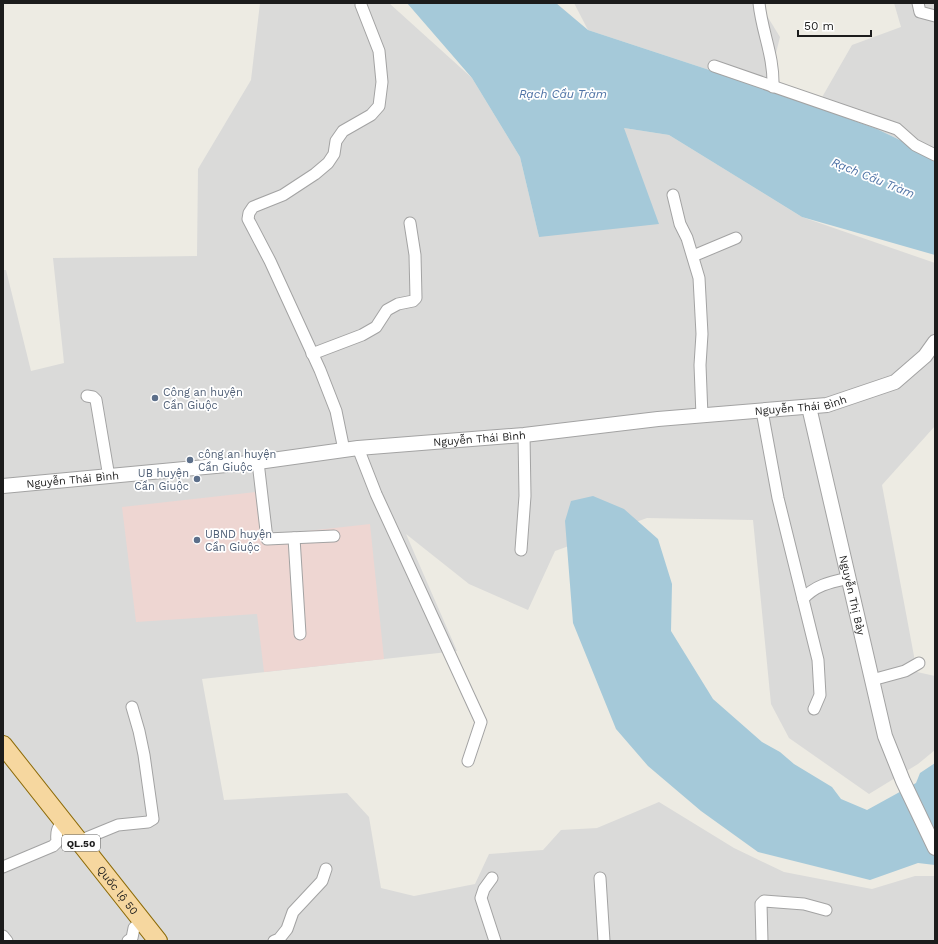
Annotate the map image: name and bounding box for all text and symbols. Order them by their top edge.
scale bar [798,12,871,38]
text: 50 m [804,19,834,33]
water label: Rạch Cầu Tràm [519,87,607,101]
water label: Rạch Cầu Tràm [830,155,916,201]
place label: Công an huyện Cần Giuộc [163,386,243,412]
street label: Nguyễn Thái Bình [754,392,848,417]
marker: Công an huyện Cần Giuộc [150,393,160,403]
street label: Nguyễn Thái Bình [433,428,526,449]
place label: công an huyện Cần Giuộc [198,448,276,474]
marker: công an huyện Cần Giuộc [185,455,195,465]
place label: UB huyện Cần Giuộc [134,467,189,493]
street label: Nguyễn Thái Bình [26,469,120,490]
marker: UB huyện Cần Giuộc [192,474,202,484]
place label: UBND huyện Cần Giuộc [205,528,272,554]
marker: UBND huyện Cần Giuộc [192,535,202,545]
street label: Nguyễn Thị Bảy [837,554,868,637]
road number: QL.50 [62,835,100,851]
street label: Quốc lộ 50 [94,863,141,917]

